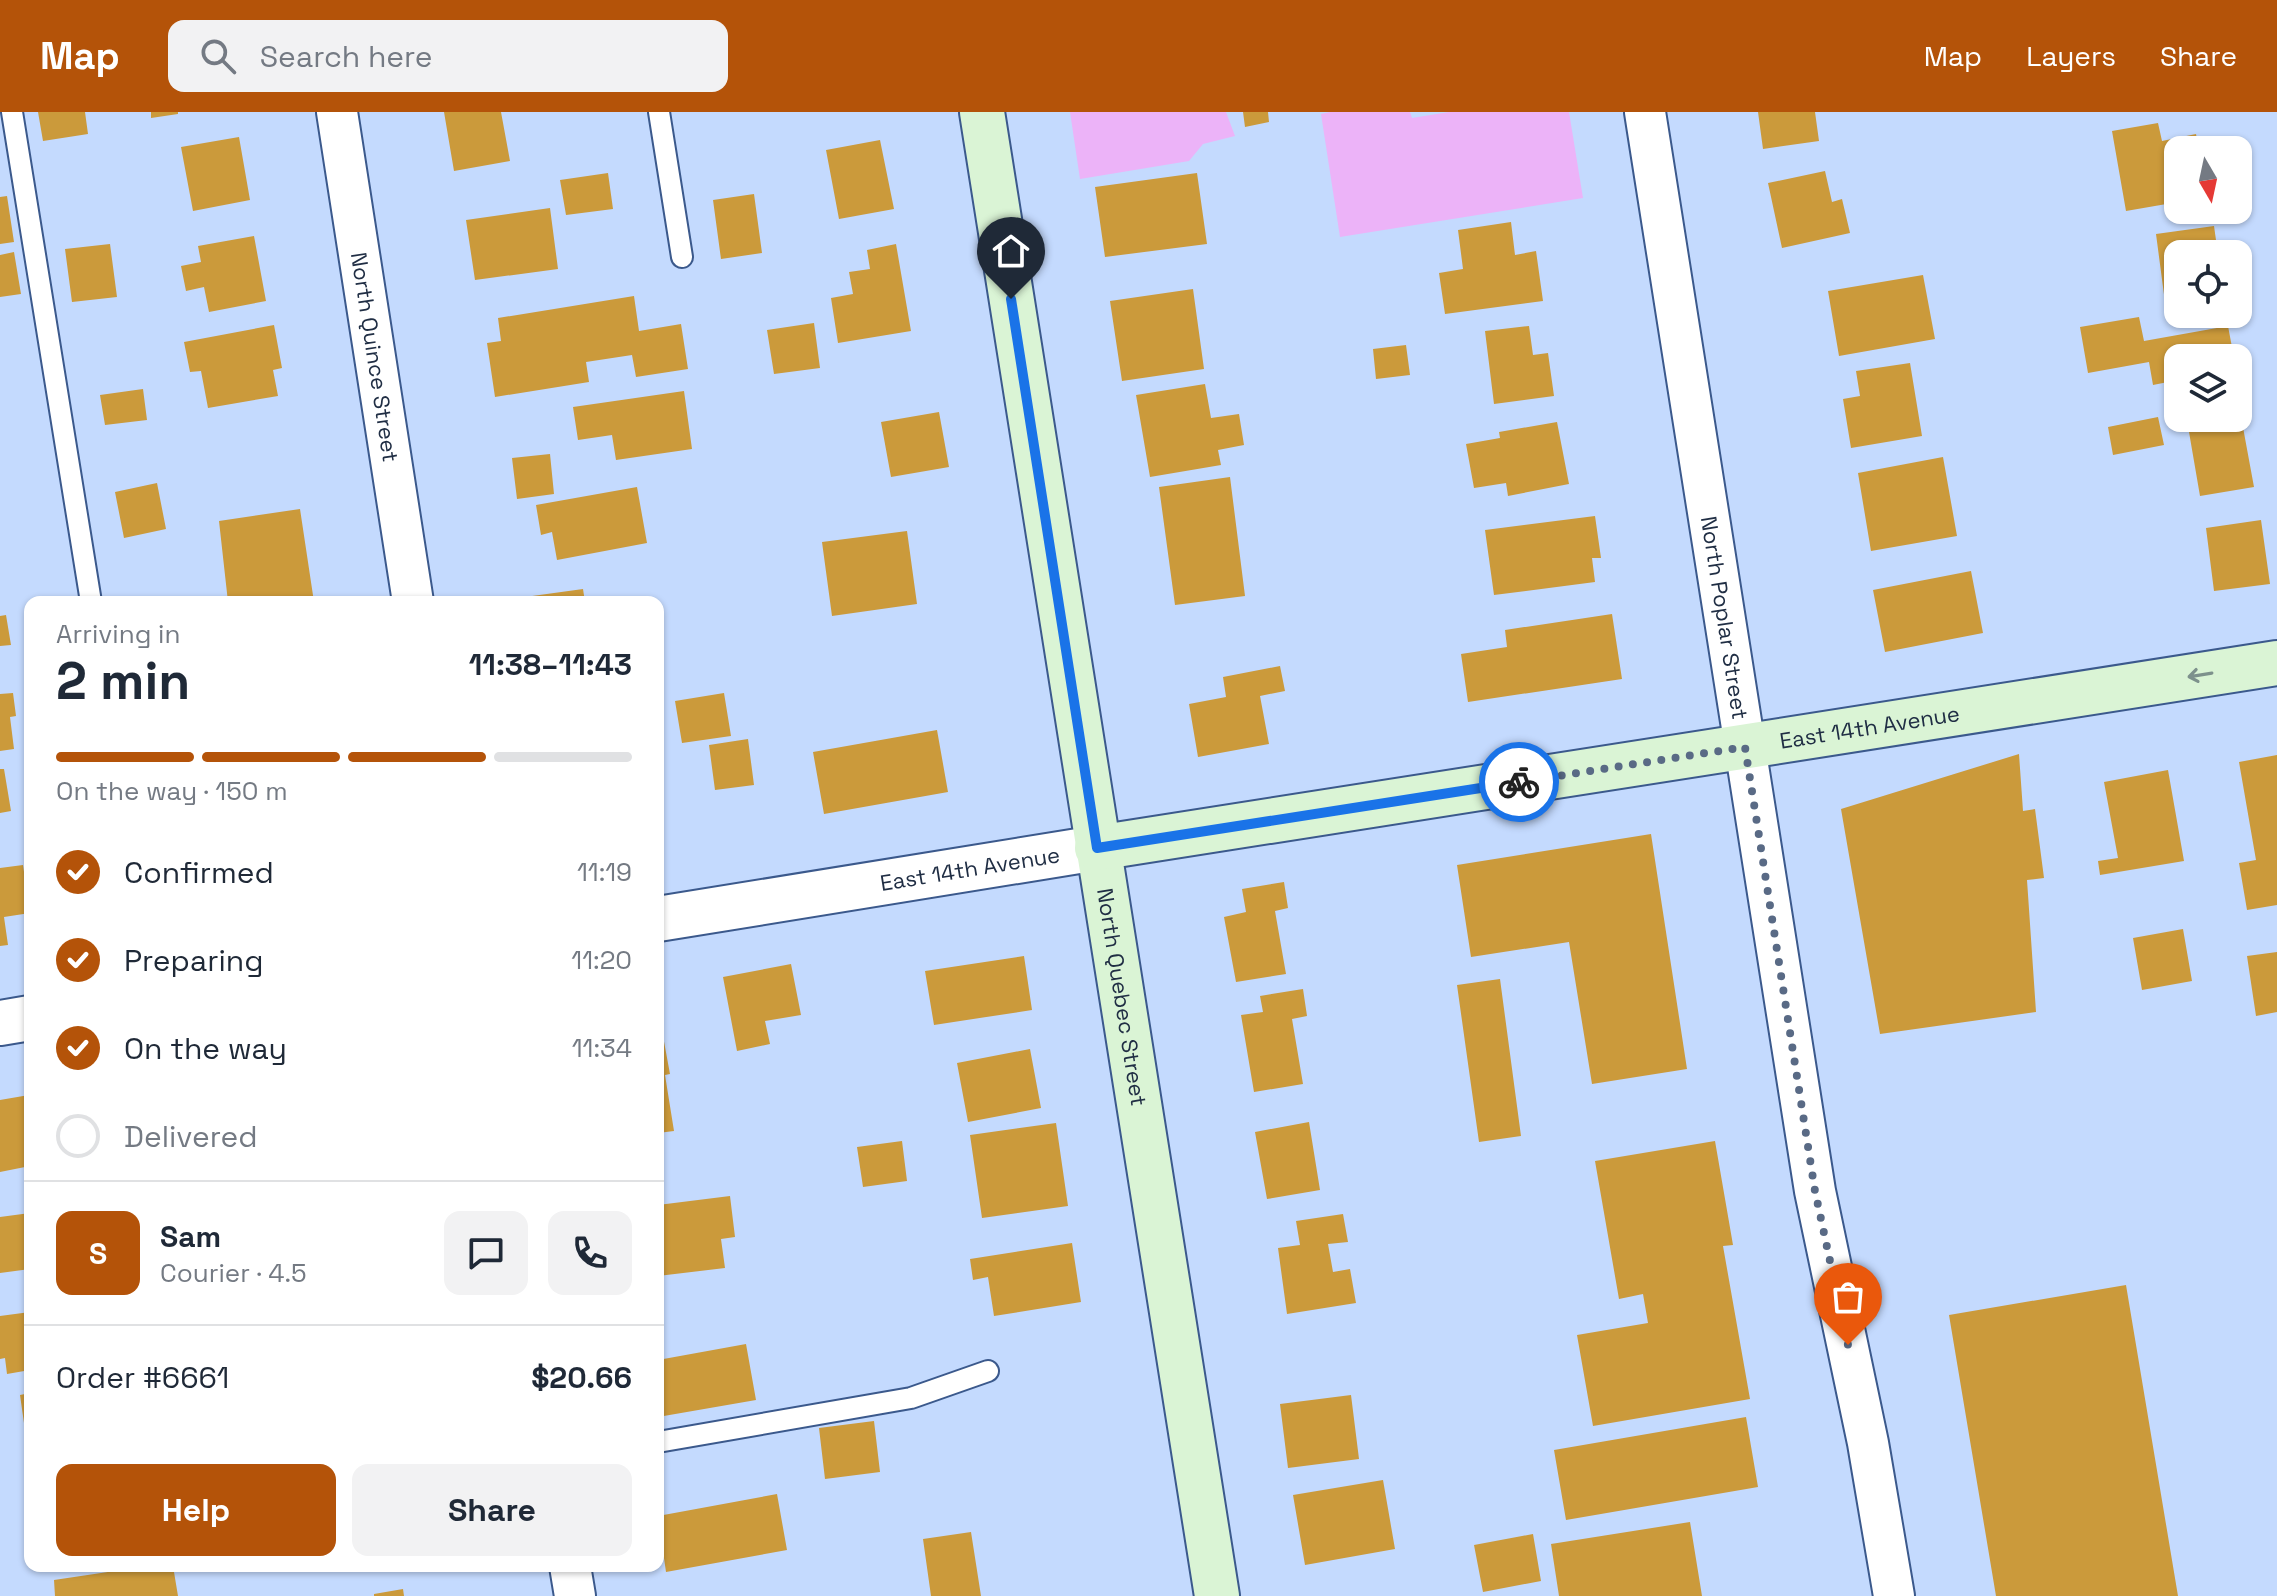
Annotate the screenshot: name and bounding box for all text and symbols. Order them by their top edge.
search box [168,20,728,92]
text: Map [40,32,120,80]
icon: search [196,34,240,78]
text: Search here [260,37,433,76]
text: Map [1924,38,1982,74]
text: Layers [2026,38,2116,74]
text: Share [2160,38,2237,74]
north arrow [2164,136,2252,224]
map controls [2164,136,2252,432]
pin [977,217,1045,299]
icon: home [989,229,1033,273]
button: locate [2164,240,2252,328]
street label: North Quince Street [345,250,405,464]
button: layers [2164,344,2252,432]
street label: North Poplar Street [1695,514,1755,722]
text: Arriving in [56,617,180,651]
text: 11:38–11:43 [469,645,632,684]
text: 2 min [56,648,190,714]
one-way arrow [2188,668,2213,683]
street label: East 14th Avenue [1778,699,1962,755]
courier [1479,742,1559,822]
icon: bike [1497,760,1541,804]
text: On the way · 150 m [56,774,288,808]
street label: East 14th Avenue [878,840,1062,897]
icon: check [56,850,100,894]
text: Confirmed [124,853,274,892]
text: 11:19 [577,855,632,889]
street label: North Quebec Street [1091,886,1153,1108]
icon: check [56,938,100,982]
text: Preparing [124,941,263,980]
text: 11:20 [571,943,632,977]
icon: check [56,1026,100,1070]
text: On the way [124,1029,287,1068]
text: 11:34 [572,1031,632,1065]
text: Delivered [124,1117,258,1156]
button: chat [444,1211,528,1295]
button: phone [548,1211,632,1295]
text: Sam [160,1217,221,1256]
text: S [89,1234,107,1273]
text: Courier · 4.5 [160,1256,307,1290]
pin [1814,1263,1882,1345]
icon: bag [1826,1275,1870,1319]
text: Order #6661 [56,1358,229,1397]
text: $20.66 [531,1358,632,1397]
button: Help [56,1464,336,1556]
button: Share [352,1464,632,1556]

